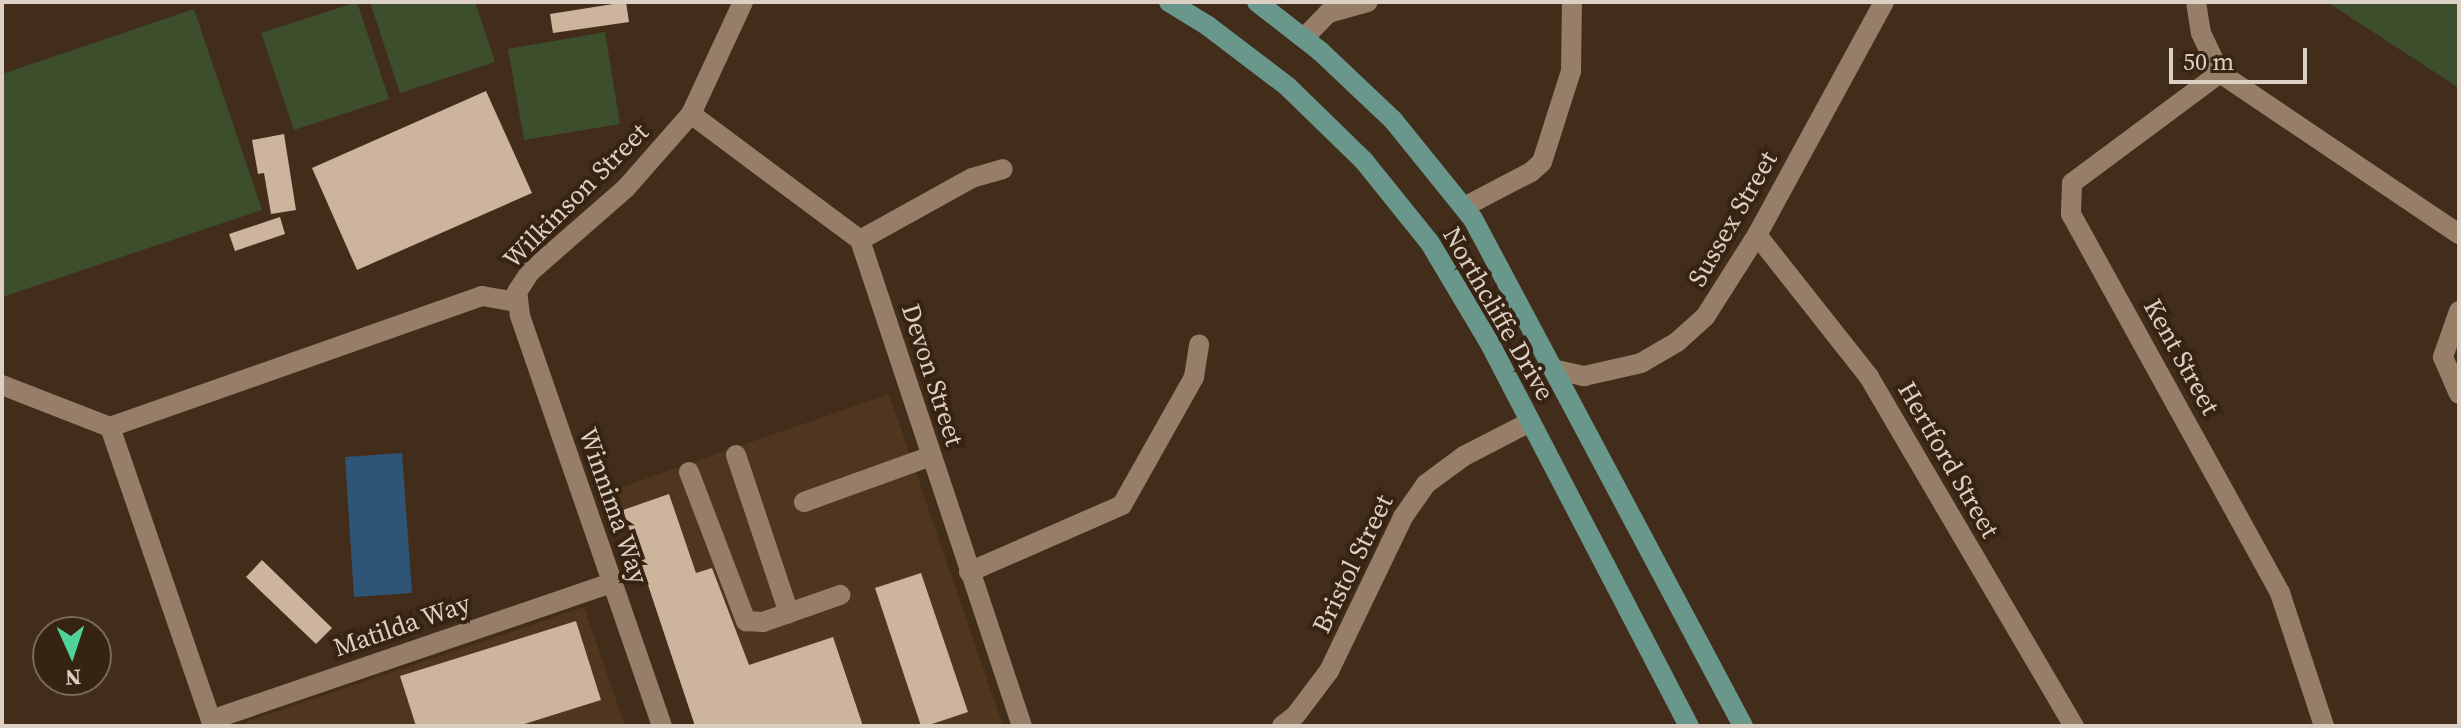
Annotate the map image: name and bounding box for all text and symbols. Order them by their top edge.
scale bar [2173,32,2311,82]
text: 50 m [2183,45,2234,78]
street label: Wilkinson Street [497,117,655,275]
street label: Sussex Street [1682,146,1784,292]
street label: Northcliffe Drive [1436,222,1560,406]
street label: Kent Street [2136,294,2226,420]
street label: Devon Street [894,300,970,450]
street label: Hertford Street [1891,376,2005,544]
street label: Winnima Way [572,424,654,588]
street label: Bristol Street [1306,490,1400,638]
street label: Matilda Way [329,588,475,664]
north arrow [32,616,112,696]
text: N [64,663,82,693]

